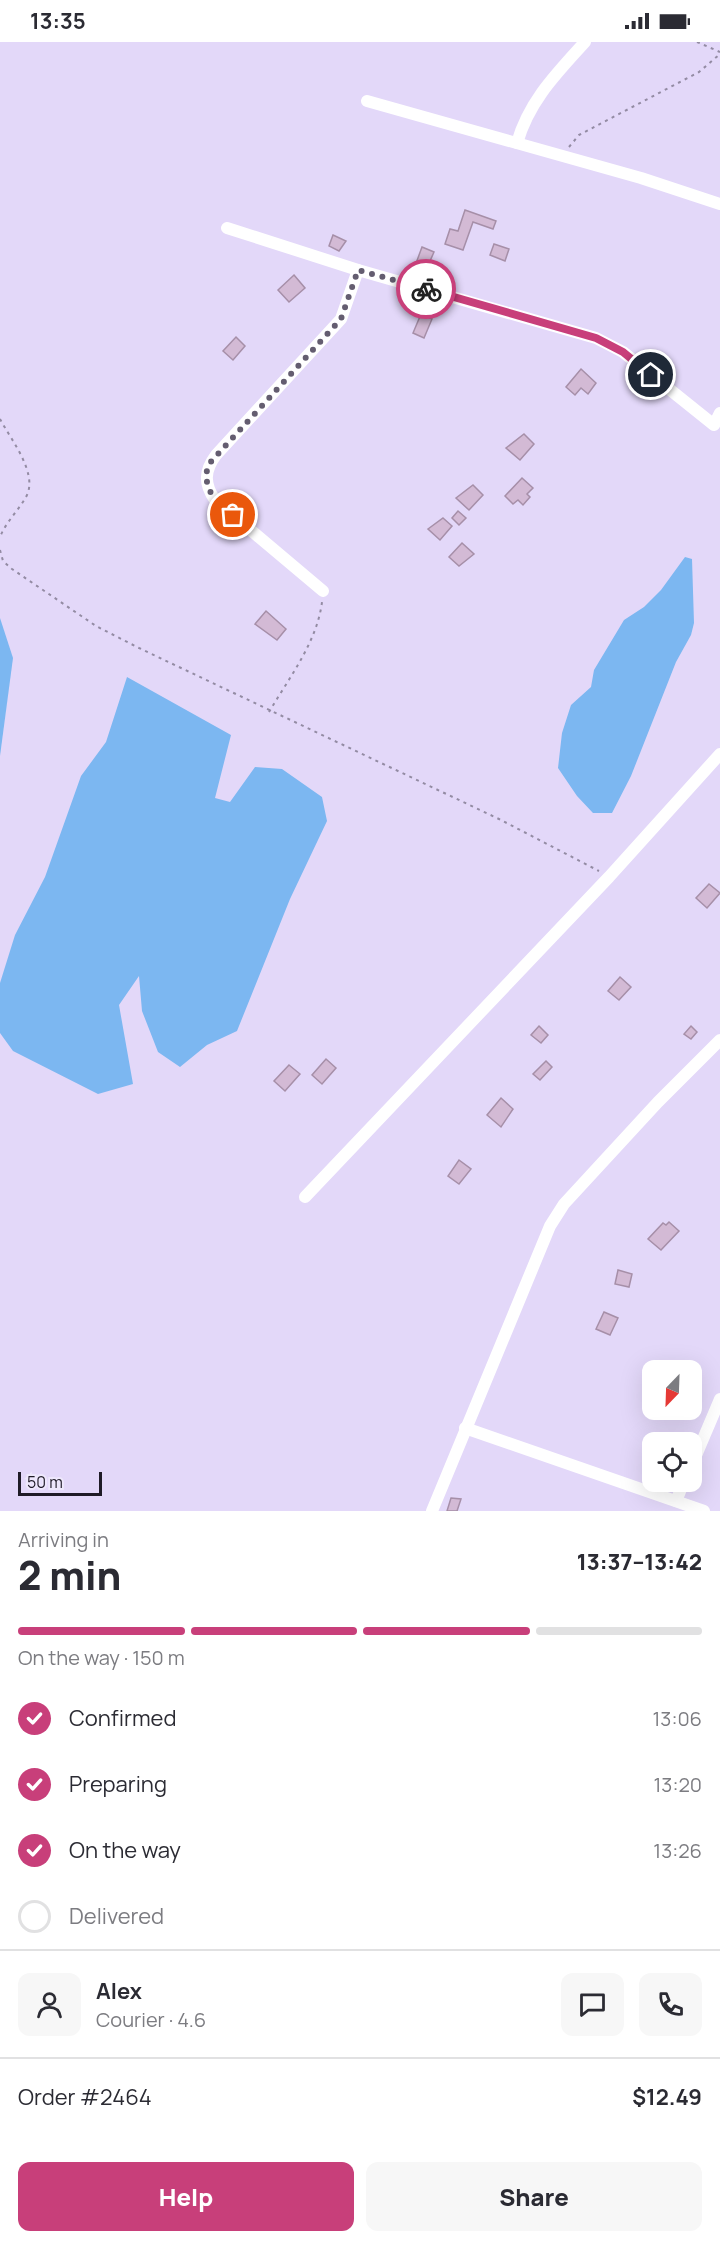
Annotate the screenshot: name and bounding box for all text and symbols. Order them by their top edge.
text: 13:35 [30,6,86,36]
courier [396,259,456,319]
icon: bike [410,273,443,306]
pin [625,349,676,400]
icon: home [634,358,667,391]
pin [207,489,258,540]
icon: bag [216,498,249,531]
north arrow [642,1360,702,1420]
map controls [642,1360,702,1492]
button: locate [642,1432,702,1492]
scale bar [18,1469,102,1496]
text: 50 m [27,1471,63,1493]
text: Arriving in [18,1526,109,1553]
text: 13:37–13:42 [577,1547,702,1577]
text: 2 min [18,1548,121,1602]
text: On the way · 150 m [18,1644,185,1671]
icon: check [18,1702,51,1735]
text: Confirmed [69,1703,177,1733]
text: 13:06 [653,1705,702,1732]
icon: check [18,1768,51,1801]
text: Preparing [69,1769,167,1799]
text: 13:20 [654,1771,702,1798]
icon: check [18,1834,51,1867]
text: On the way [69,1835,181,1865]
text: 13:26 [653,1837,702,1864]
text: Delivered [69,1901,164,1931]
button: person [18,1973,81,2036]
button: chat [561,1973,624,2036]
button: phone [639,1973,702,2036]
text: Alex [96,1976,142,2006]
text: Courier · 4.6 [96,2006,206,2033]
text: Order #2464 [18,2082,152,2112]
text: $12.49 [632,2082,702,2112]
button: Help [18,2162,354,2231]
button: Share [366,2162,702,2231]

